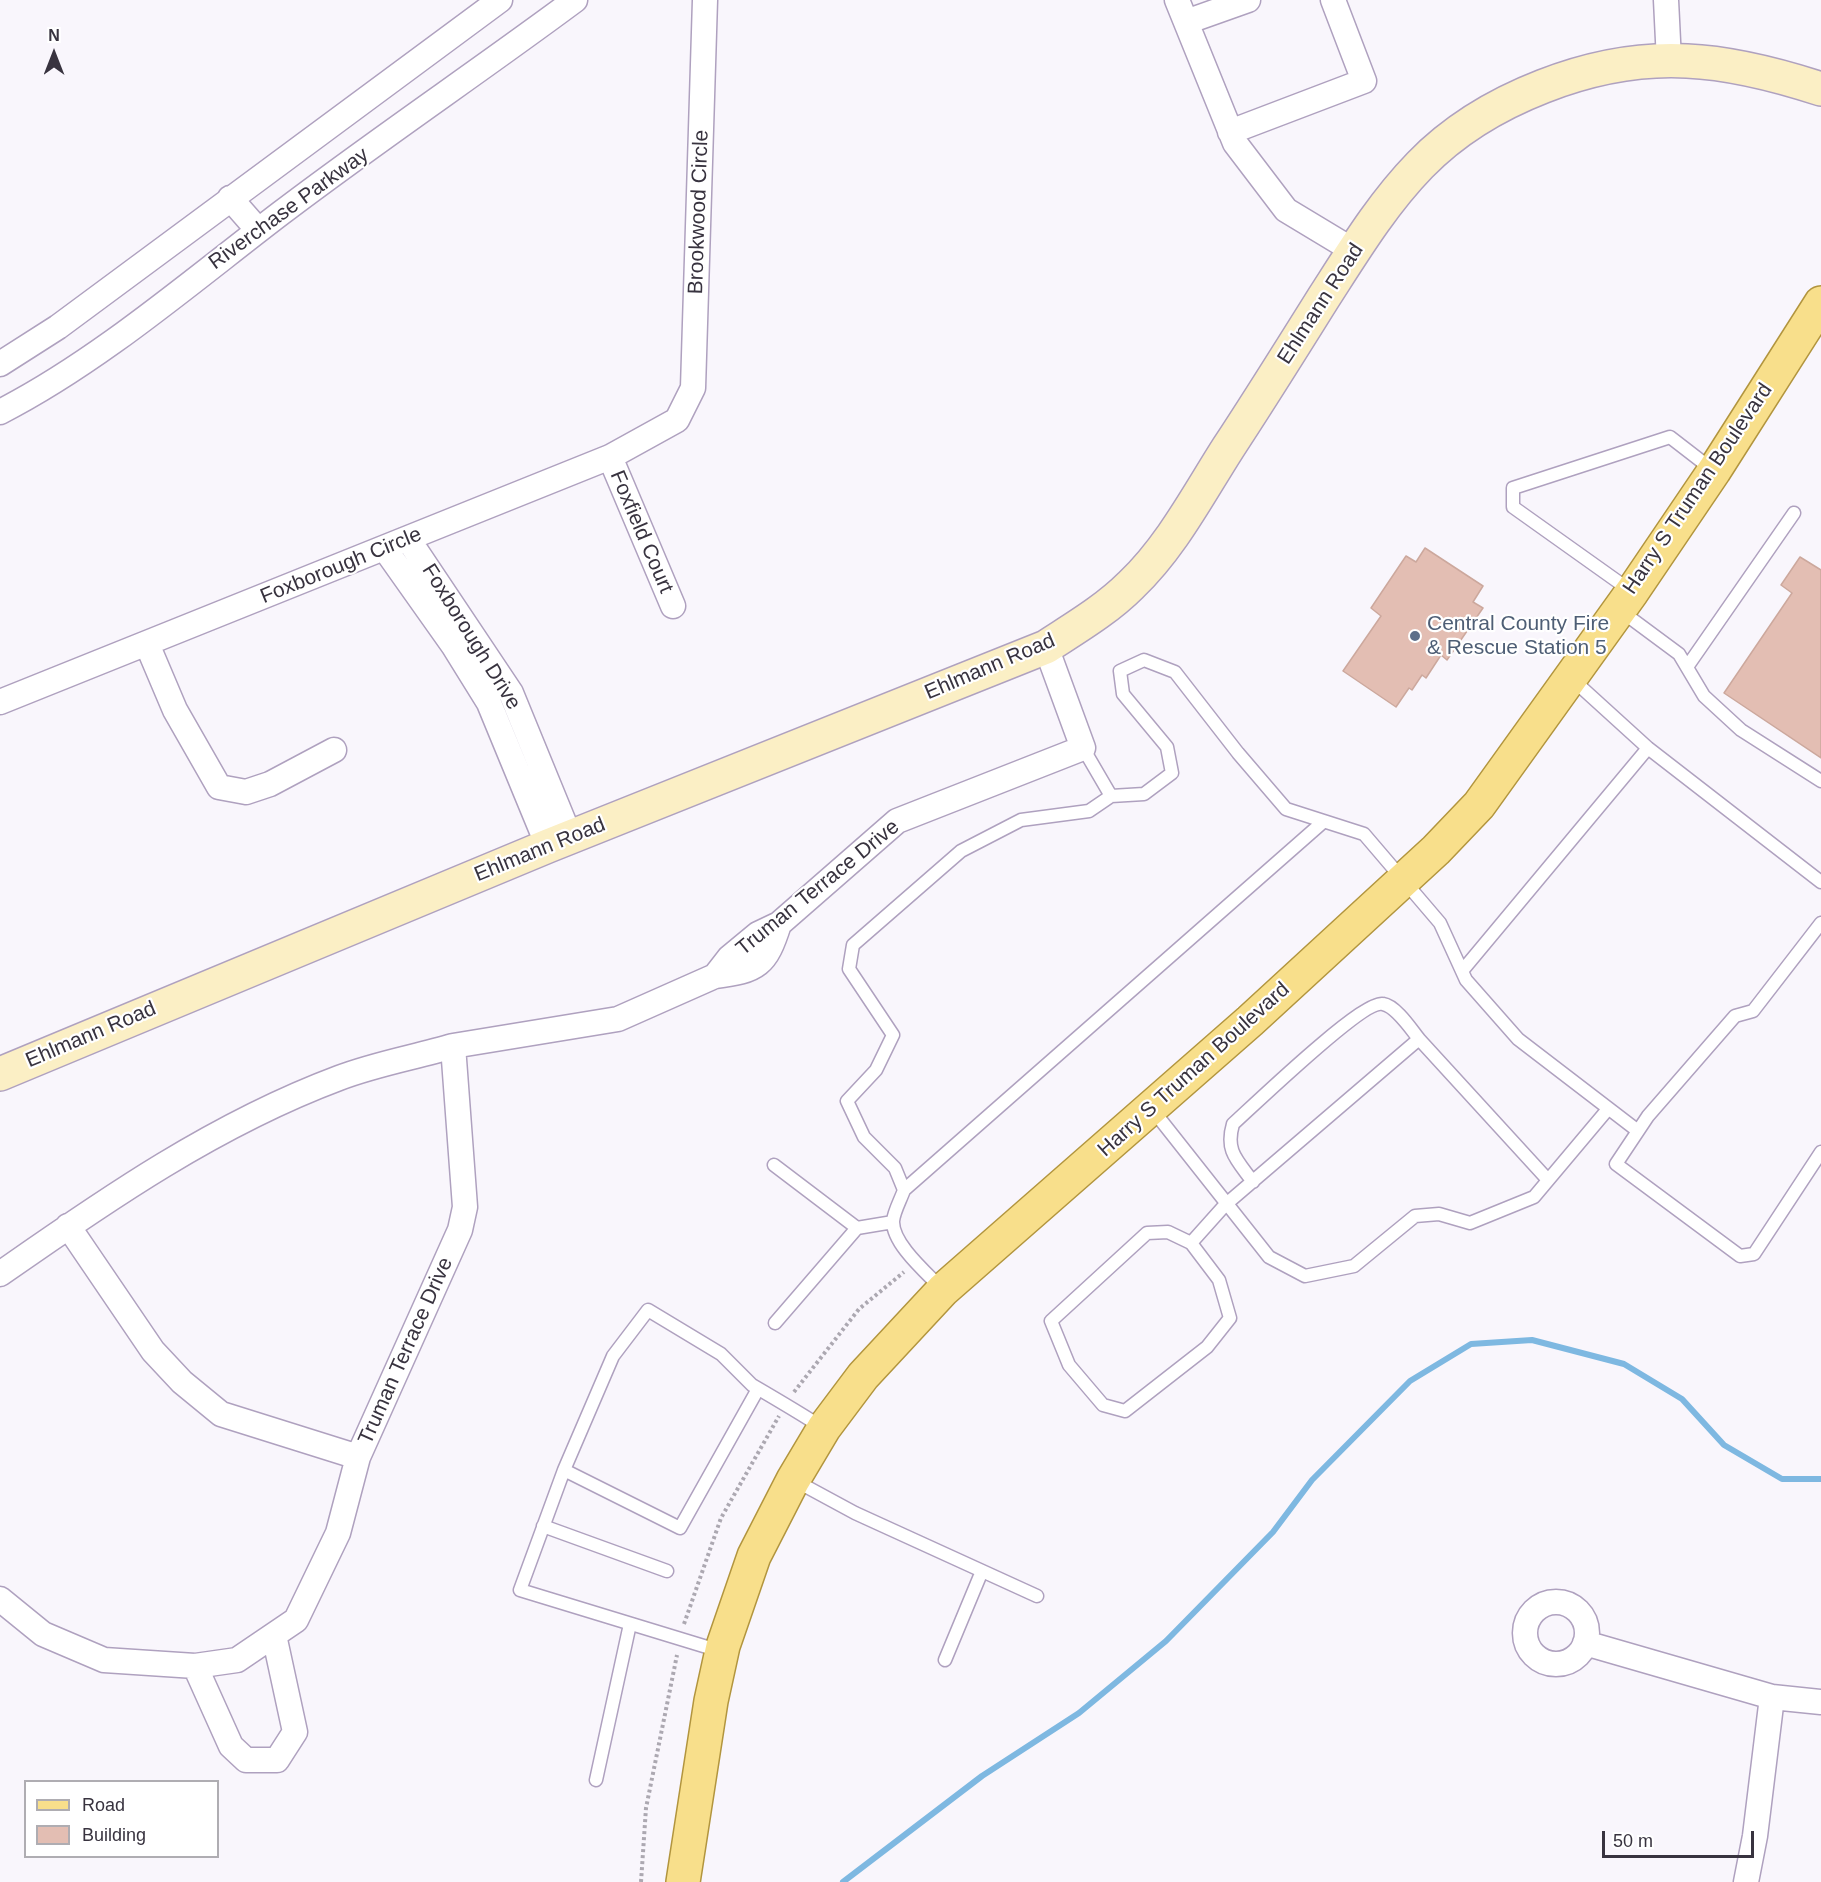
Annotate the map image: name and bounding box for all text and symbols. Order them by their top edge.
north arrow [24,24,84,84]
text: N [48,27,60,44]
street label: Brookwood Circle [684,129,714,295]
street label: Riverchase Parkway [204,143,374,275]
street label: Ehlmann Road [1273,239,1369,369]
street label: Harry S Truman Boulevard [1618,379,1778,599]
street label: Foxfield Court [604,467,678,597]
street label: Foxborough Circle [257,522,425,610]
street label: Foxborough Drive [416,560,526,714]
place label: Central County Fire & Rescue Station 5 [1427,611,1609,661]
street label: Ehlmann Road [921,628,1059,706]
marker: Central County Fire & Rescue Station 5 [1408,629,1422,643]
street label: Ehlmann Road [471,812,609,888]
street label: Truman Terrace Drive [731,815,905,961]
street label: Harry S Truman Boulevard [1093,977,1295,1163]
street label: Ehlmann Road [22,996,160,1074]
street label: Truman Terrace Drive [353,1253,459,1449]
legend [24,1780,219,1858]
text: Road [82,1795,125,1815]
scale bar [1605,1819,1756,1857]
text: Building [82,1825,146,1845]
text: 50 m [1613,1831,1653,1851]

